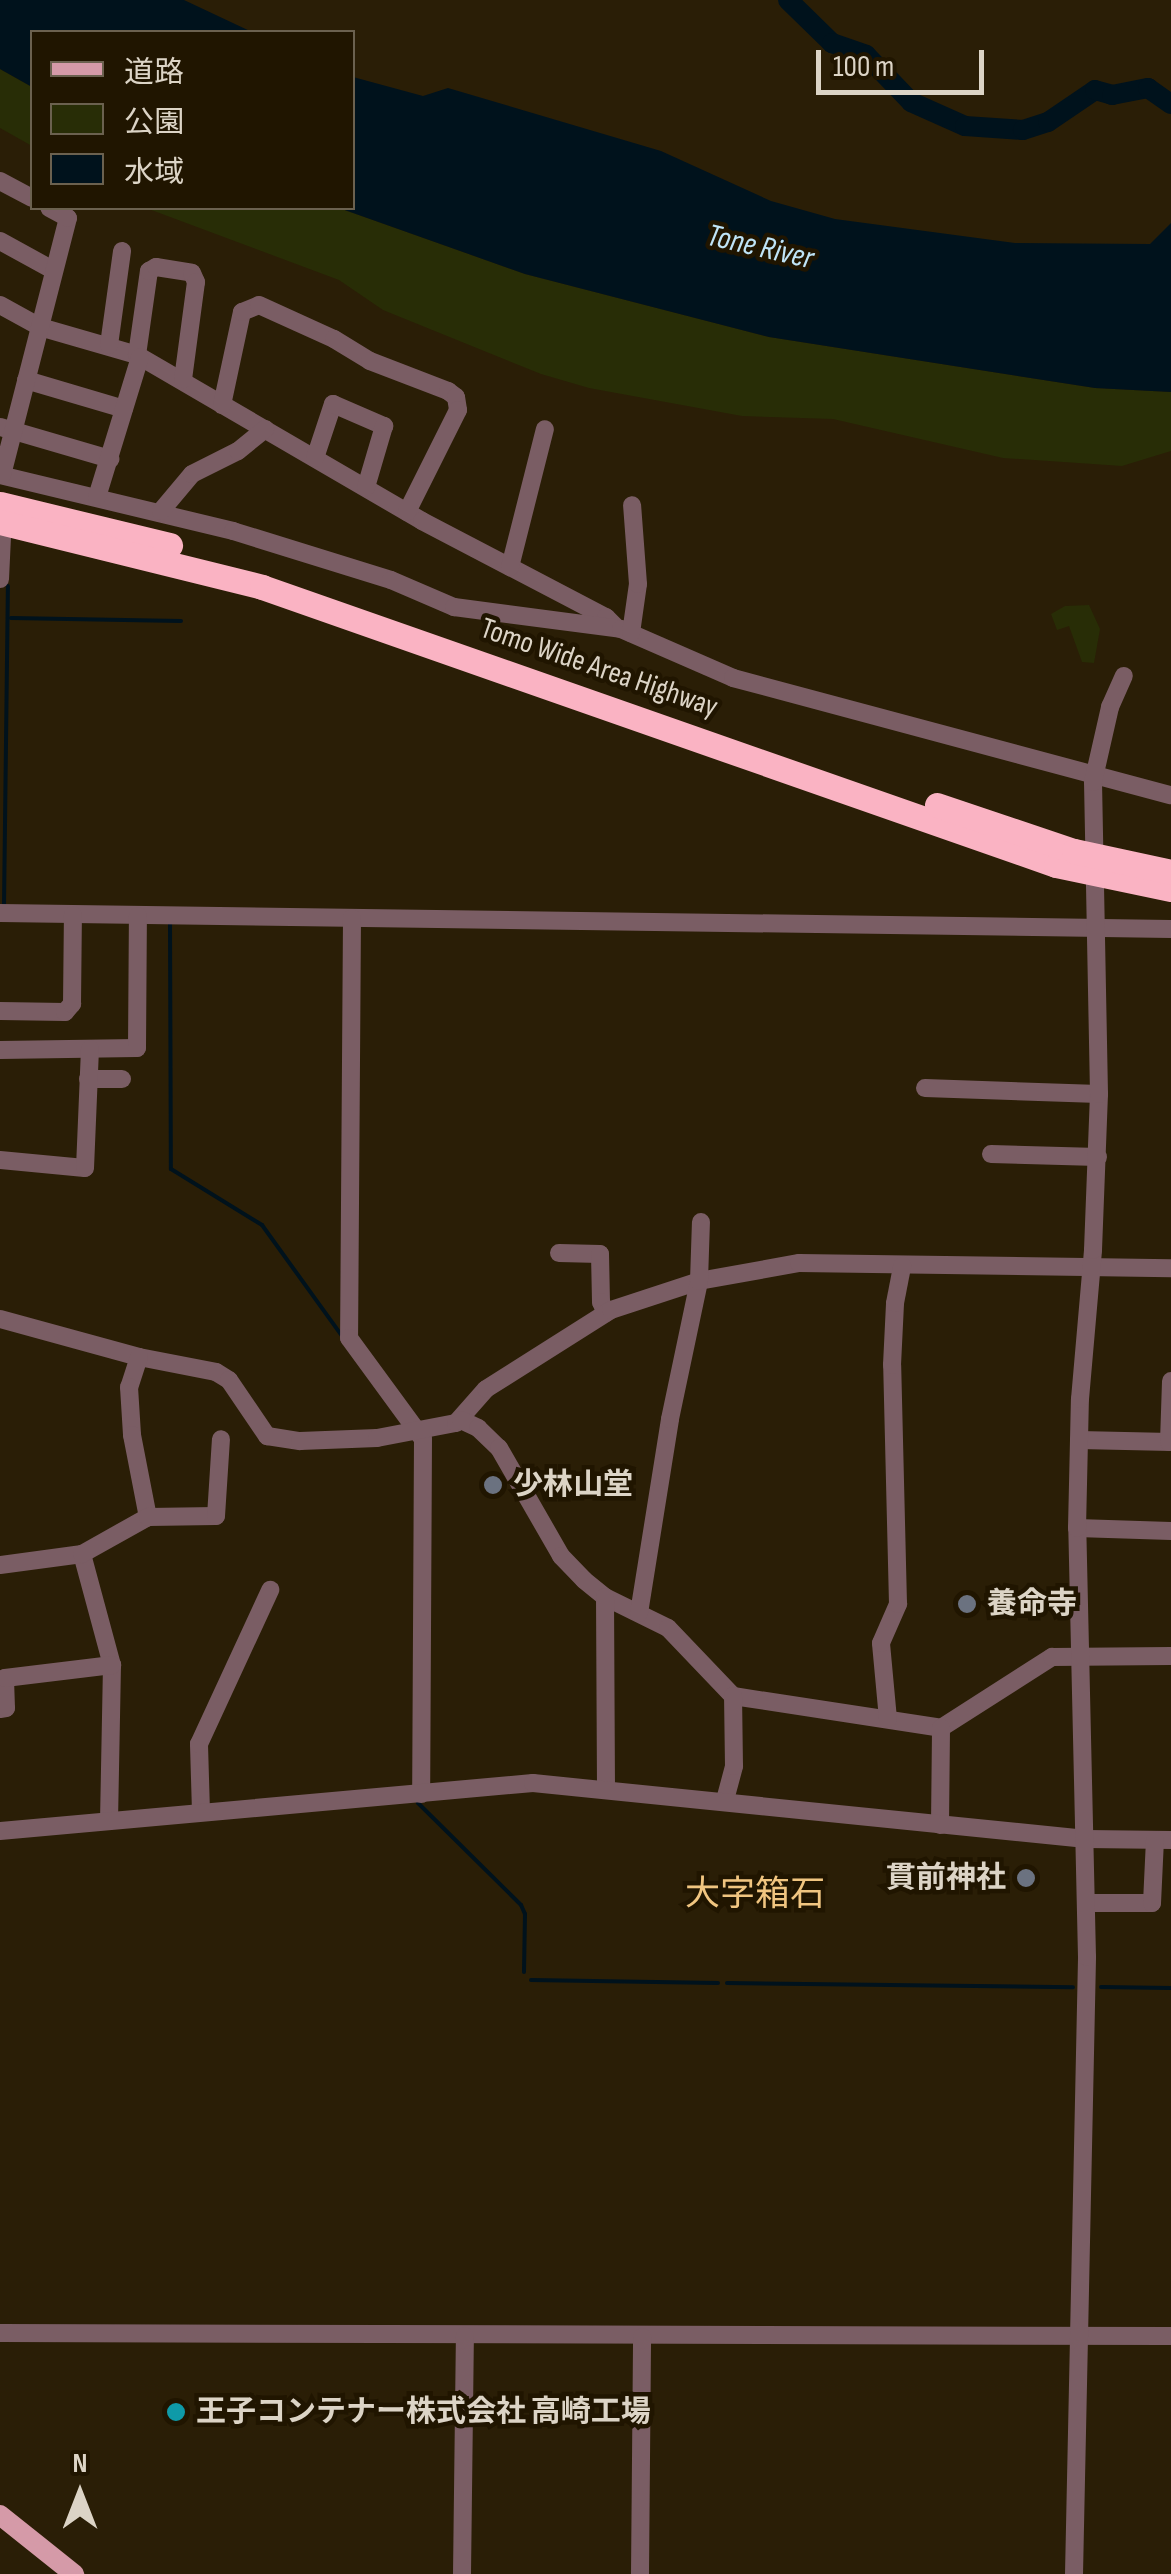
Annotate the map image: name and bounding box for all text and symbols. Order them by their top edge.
legend [30,30,355,210]
scale bar [821,30,988,92]
text: 100 m [833,49,894,85]
text: 道路 [124,55,184,91]
text: 公園 [124,105,184,141]
text: 水域 [124,155,184,191]
water label: Tone River [703,217,817,279]
street label: Tomo Wide Area Highway [476,611,722,725]
place label: 少林山堂 [513,1467,633,1503]
marker: 少林山堂 [482,1474,504,1496]
place label: 養命寺 [987,1586,1077,1622]
marker: 養命寺 [956,1593,978,1615]
place label: 貫前神社 [886,1860,1006,1896]
marker: 貫前神社 [1015,1867,1037,1889]
district label: 大字箱石 [685,1874,825,1916]
place label: 王子コンテナー株式会社 高崎工場 [196,2394,651,2430]
marker: 王子コンテナー株式会社 高崎工場 [165,2401,187,2423]
north arrow [30,2444,130,2544]
text: N [73,2447,87,2480]

